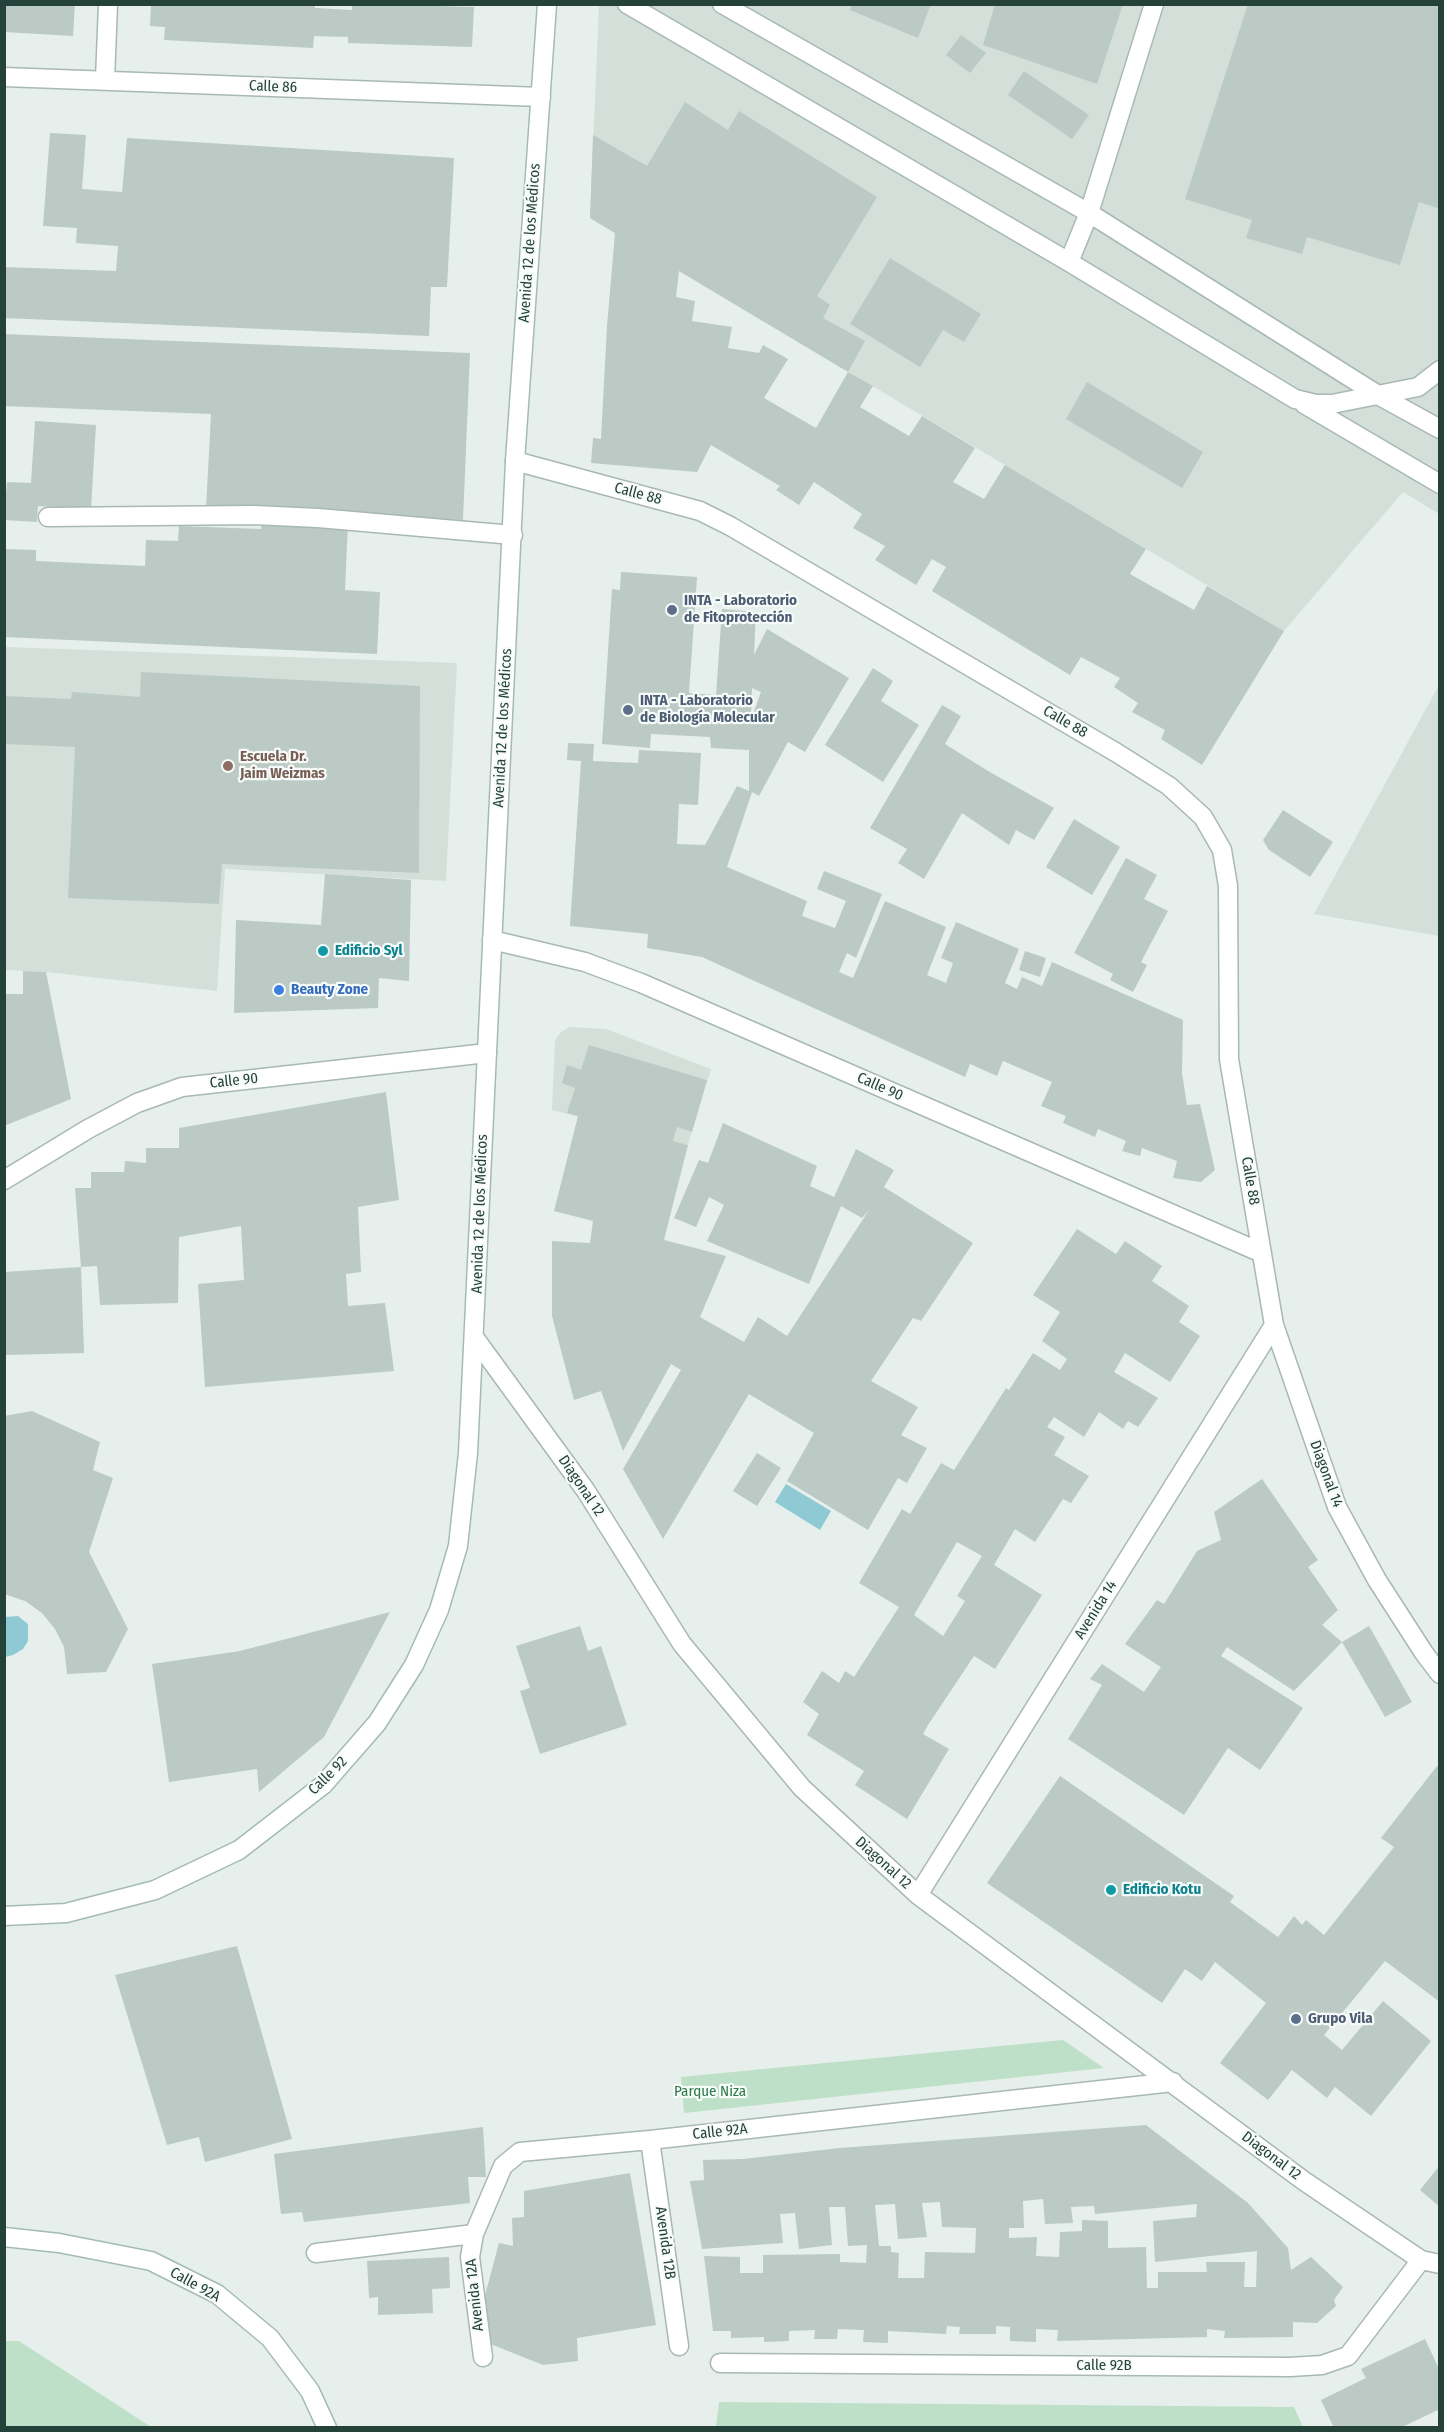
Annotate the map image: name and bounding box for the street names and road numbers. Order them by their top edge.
street label: Calle 86 [249,77,297,97]
street label: Avenida 12 de los Médicos [515,163,545,323]
street label: Calle 88 [612,479,664,509]
street label: Avenida 12 de los Médicos [490,648,516,808]
street label: Calle 88 [1040,702,1090,742]
street label: Calle 90 [854,1069,906,1105]
street label: Calle 90 [209,1070,259,1092]
street label: Avenida 12 de los Médicos [468,1134,492,1294]
street label: Calle 88 [1237,1156,1263,1206]
street label: Diagonal 14 [1306,1438,1346,1510]
street label: Diagonal 12 [554,1452,608,1520]
street label: Avenida 14 [1071,1577,1121,1643]
street label: Calle 92 [305,1753,351,1799]
street label: Diagonal 12 [851,1833,915,1893]
street label: Calle 92A [692,2120,748,2144]
street label: Diagonal 12 [1238,2128,1304,2184]
street label: Avenida 12B [651,2206,679,2280]
street label: Avenida 12A [462,2258,488,2332]
street label: Calle 92A [167,2264,223,2306]
street label: Calle 92B [1076,2357,1132,2375]

